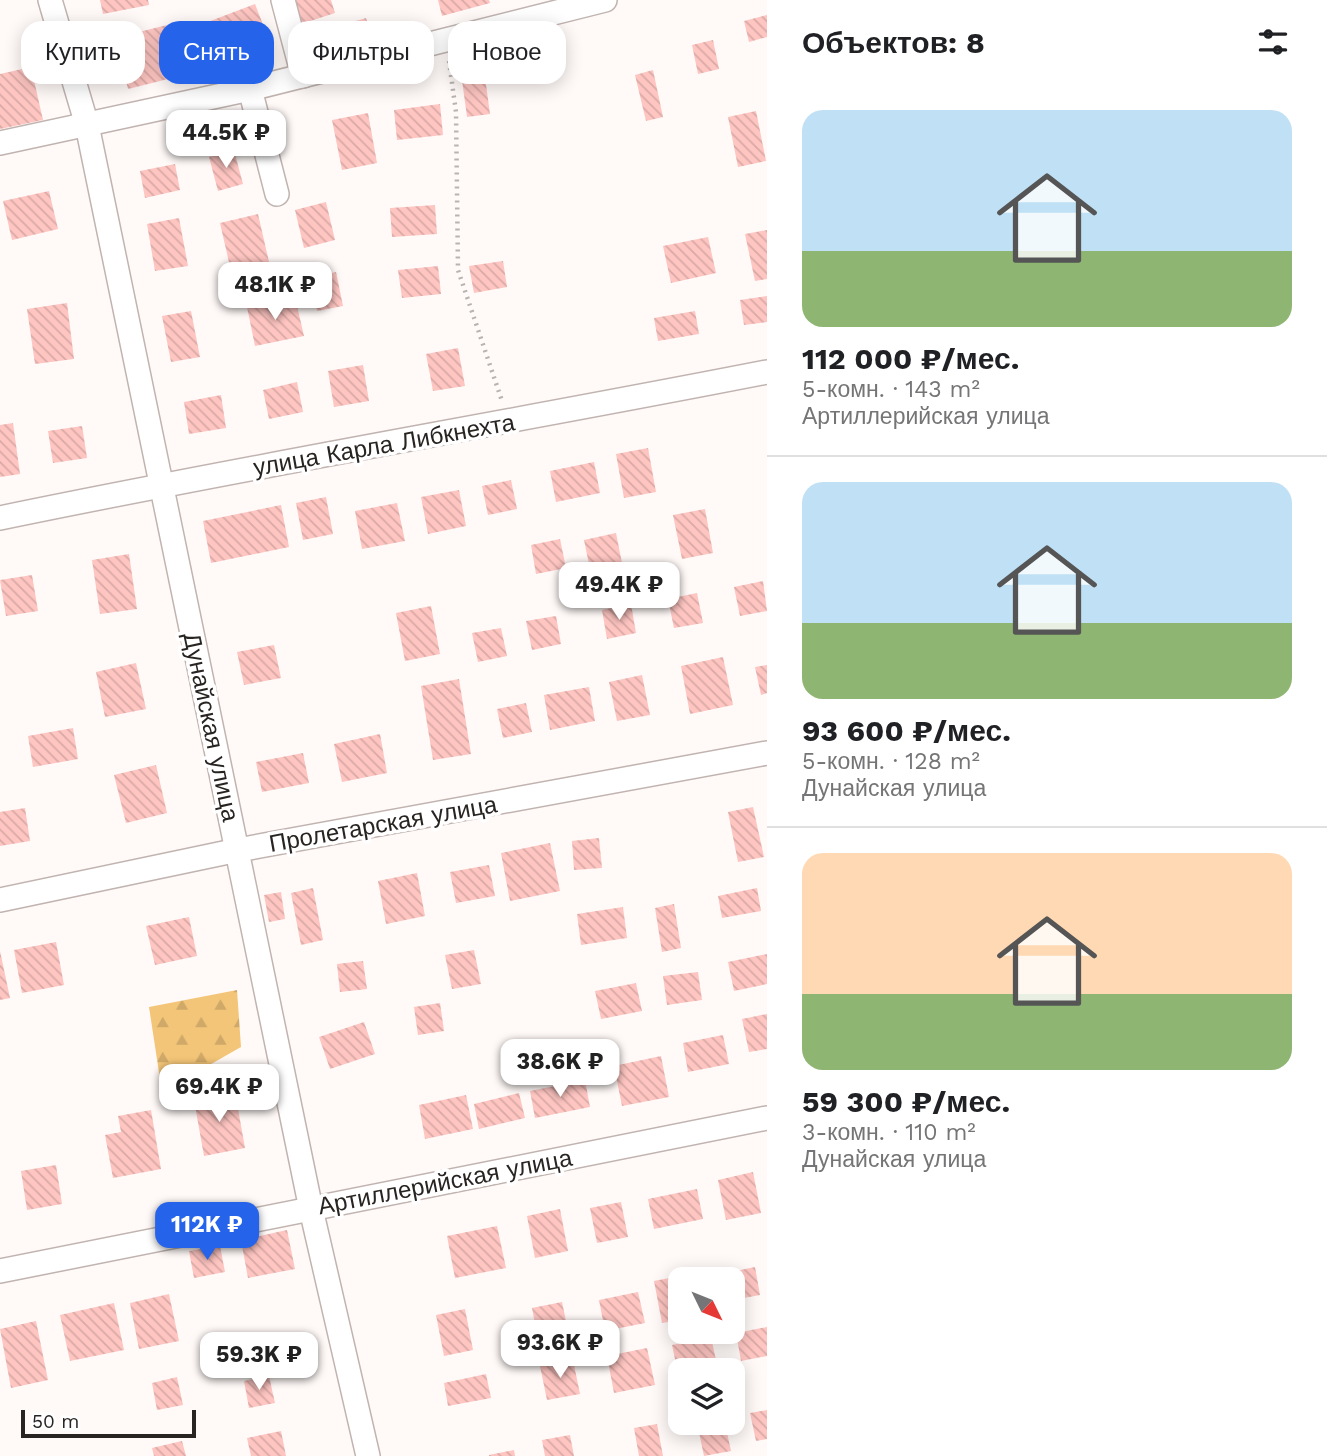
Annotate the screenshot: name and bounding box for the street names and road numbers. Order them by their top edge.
street label: улица Карла Либкнехта [251,408,517,482]
street label: Дунайская улица [177,630,245,825]
street label: Пролетарская улица [267,790,500,858]
street label: Артиллерийская улица [316,1143,575,1220]

